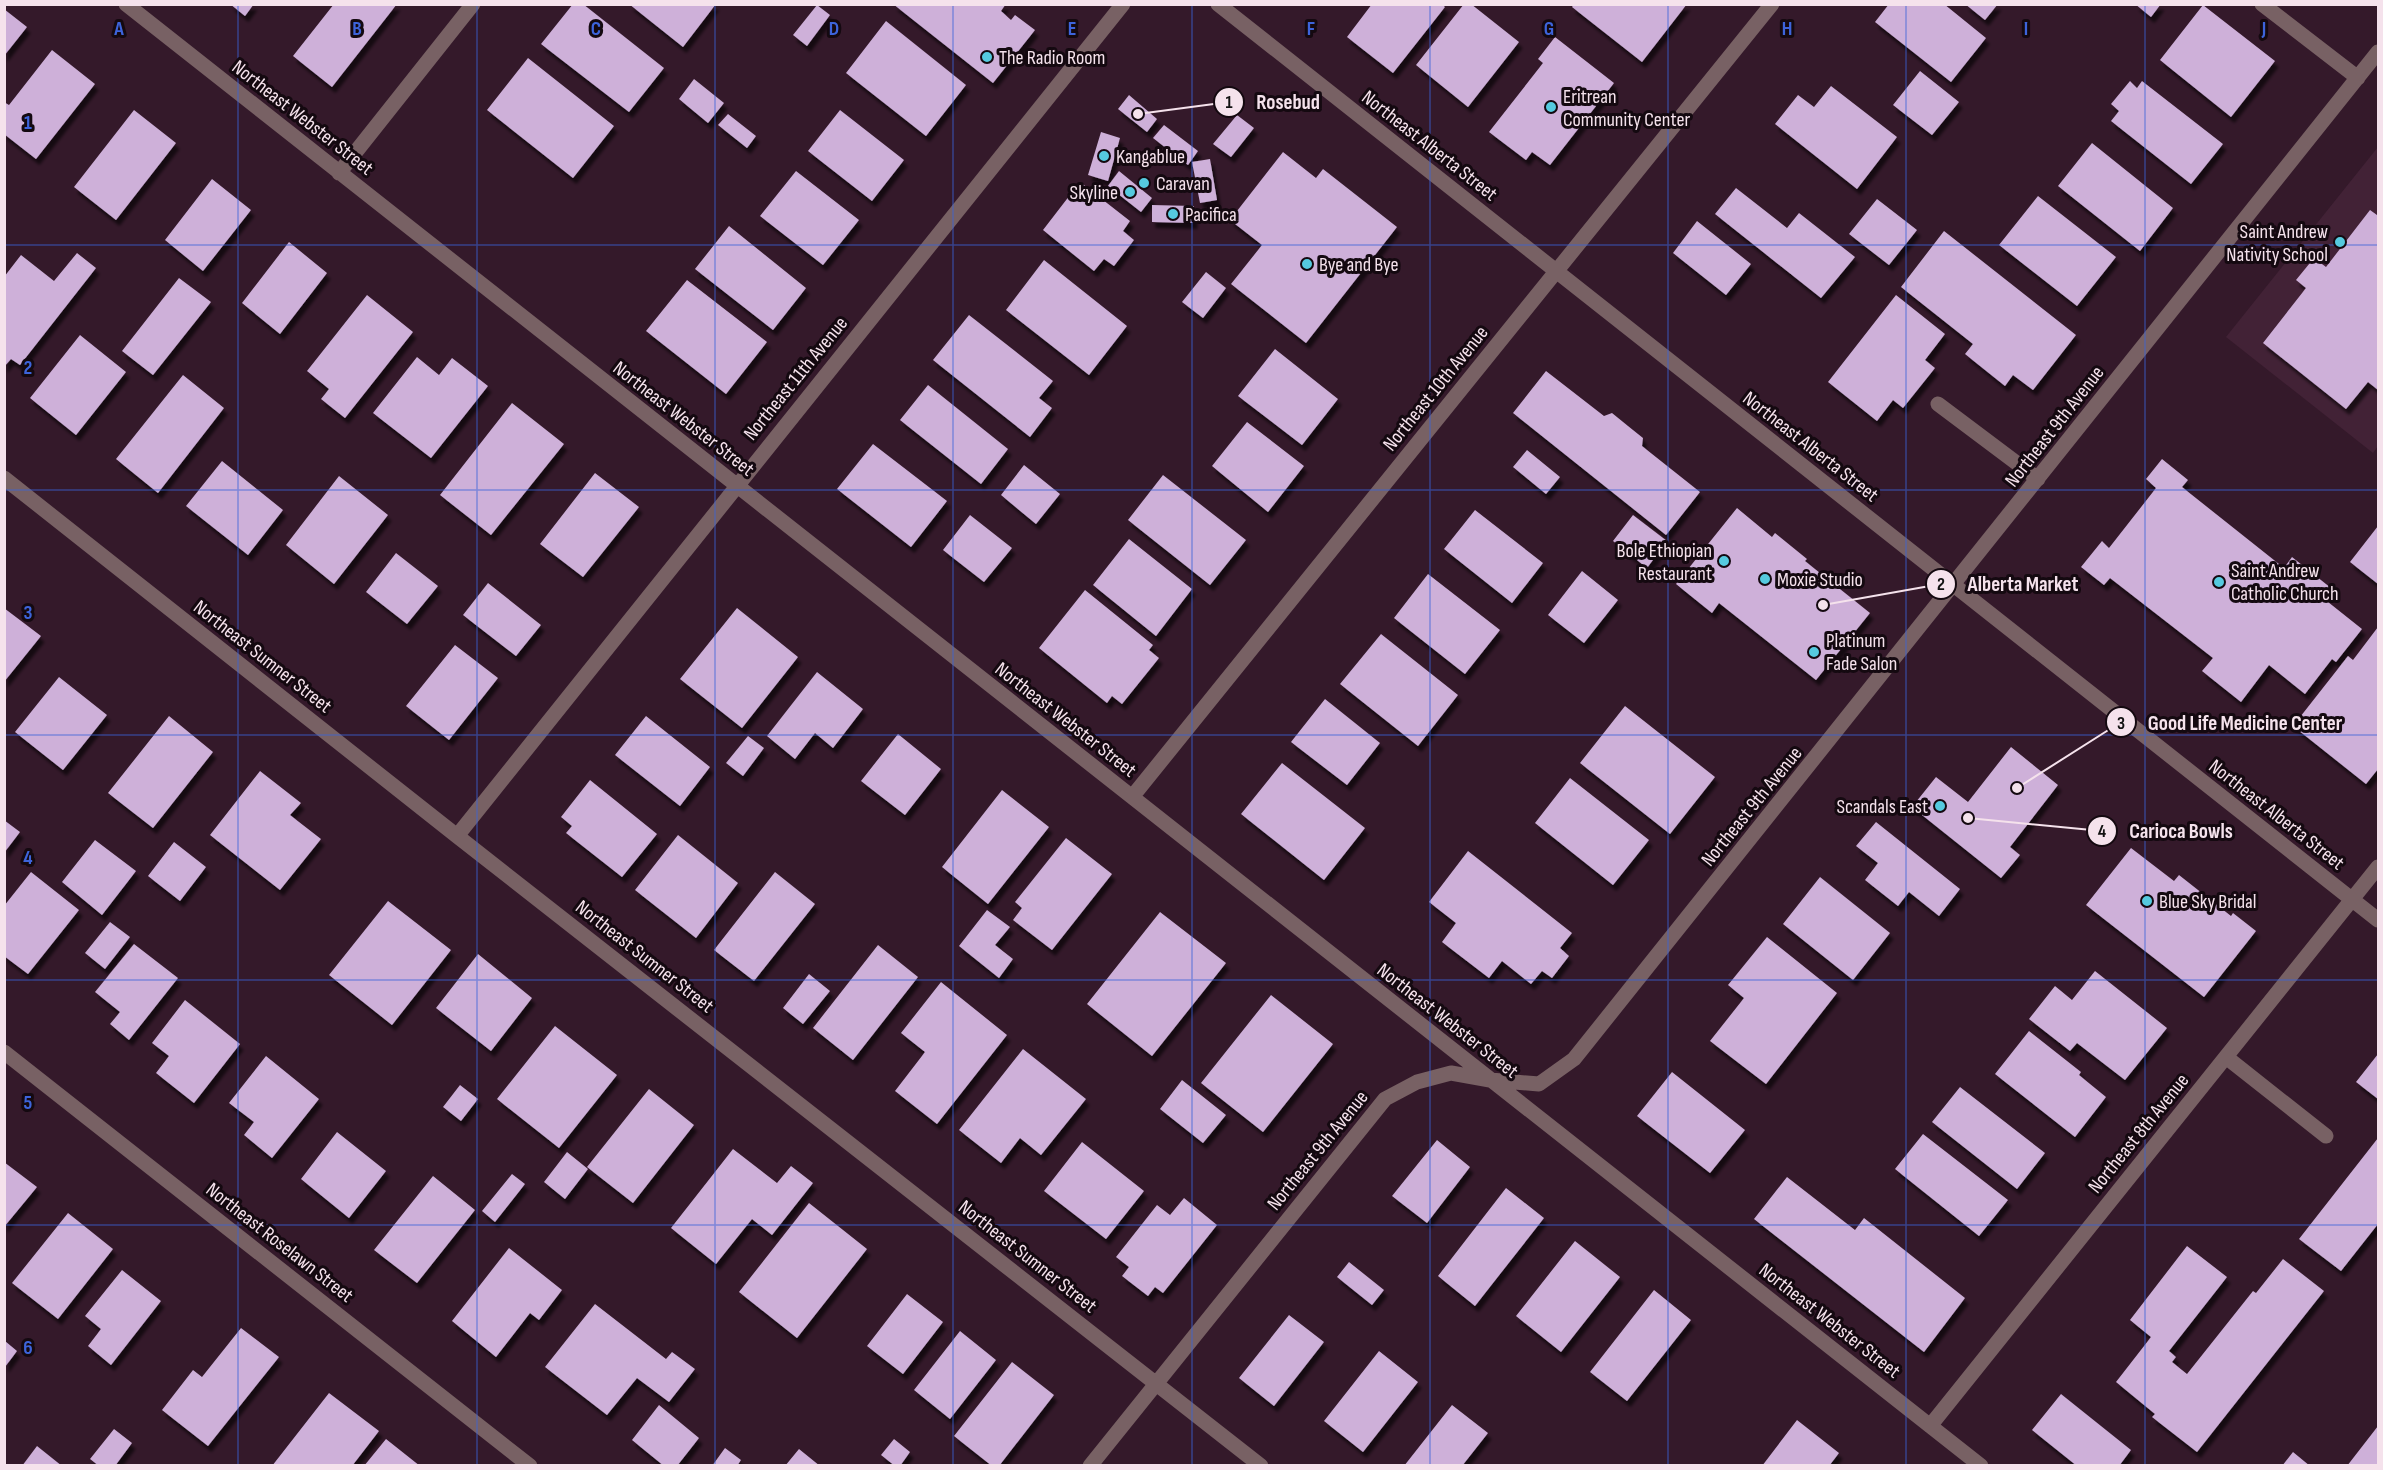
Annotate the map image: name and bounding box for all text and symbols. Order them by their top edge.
text: A [113,17,124,41]
text: B [352,17,362,41]
text: C [591,17,601,41]
text: D [829,17,839,41]
text: E [1068,17,1076,41]
text: F [1307,17,1315,41]
text: G [1544,17,1554,41]
text: H [1782,17,1792,41]
text: I [2024,17,2028,41]
text: J [2261,17,2266,41]
place label: The Radio Room [999,46,1105,70]
marker: The Radio Room [980,50,994,64]
street label: Northeast Webster Street [227,55,378,180]
callout: Rosebud [1214,83,1331,122]
street label: Northeast Alberta Street [1357,85,1502,206]
place label: Eritrean Community Center [1563,85,1690,132]
text: Rosebud [1256,90,1320,115]
text: 1 [1225,92,1233,113]
marker: Eritrean Community Center [1544,100,1558,114]
text: 1 [24,111,32,135]
place label: Kangablue [1116,145,1185,169]
marker: Kangablue [1097,149,1111,163]
place label: Caravan [1156,172,1210,196]
marker: Caravan [1137,176,1151,190]
place label: Skyline [1070,181,1118,205]
marker: Skyline [1123,185,1137,199]
place label: Pacifica [1185,203,1237,227]
marker: Pacifica [1166,207,1180,221]
place label: Saint Andrew Nativity School [2226,220,2328,267]
marker: Saint Andrew Nativity School [2333,235,2347,249]
place label: Bye and Bye [1319,253,1399,277]
marker: Bye and Bye [1300,257,1314,271]
street label: Northeast 11th Avenue [739,312,853,445]
street label: Northeast 10th Avenue [1378,321,1494,456]
text: 2 [24,356,32,380]
street label: Northeast Webster Street [608,356,759,481]
street label: Northeast 9th Avenue [2000,361,2110,492]
street label: Northeast Alberta Street [1738,386,1883,507]
place label: Bole Ethiopian Restaurant [1617,539,1712,586]
marker: Bole Ethiopian Restaurant [1717,554,1731,568]
place label: Saint Andrew Catholic Church [2231,559,2339,606]
callout: Alberta Market [1926,564,2091,603]
place label: Moxie Studio [1777,568,1863,592]
marker: Moxie Studio [1758,572,1772,586]
text: Alberta Market [1967,572,2078,597]
text: 2 [1937,574,1945,595]
marker: Saint Andrew Catholic Church [2212,575,2226,589]
street label: Northeast Sumner Street [188,595,336,718]
text: 3 [24,601,33,625]
place label: Platinum Fade Salon [1826,629,1897,676]
marker: Platinum Fade Salon [1807,645,1821,659]
street label: Northeast Webster Street [990,657,1141,782]
callout: Good Life Medicine Center [2106,703,2355,742]
text: Good Life Medicine Center [2148,711,2343,736]
text: 3 [2117,713,2125,734]
street label: Northeast 9th Avenue [1696,742,1807,871]
street label: Northeast Alberta Street [2204,754,2349,875]
place label: Scandals East [1836,795,1928,819]
marker: Scandals East [1933,799,1947,813]
callout: Carioca Bowls [2087,811,2244,850]
text: Carioca Bowls [2129,819,2233,844]
text: 4 [2098,821,2107,842]
text: 4 [23,846,33,870]
place label: Blue Sky Bridal [2159,890,2256,914]
marker: Blue Sky Bridal [2140,894,2154,908]
street label: Northeast Sumner Street [570,895,718,1018]
street label: Northeast Webster Street [1372,958,1523,1083]
street label: Northeast 8th Avenue [2083,1069,2194,1198]
street label: Northeast 9th Avenue [1262,1086,1373,1215]
text: 5 [24,1091,33,1115]
street label: Northeast Roselawn Street [201,1178,358,1308]
street label: Northeast Sumner Street [953,1195,1101,1318]
street label: Northeast Webster Street [1754,1258,1905,1383]
text: 6 [23,1336,33,1360]

